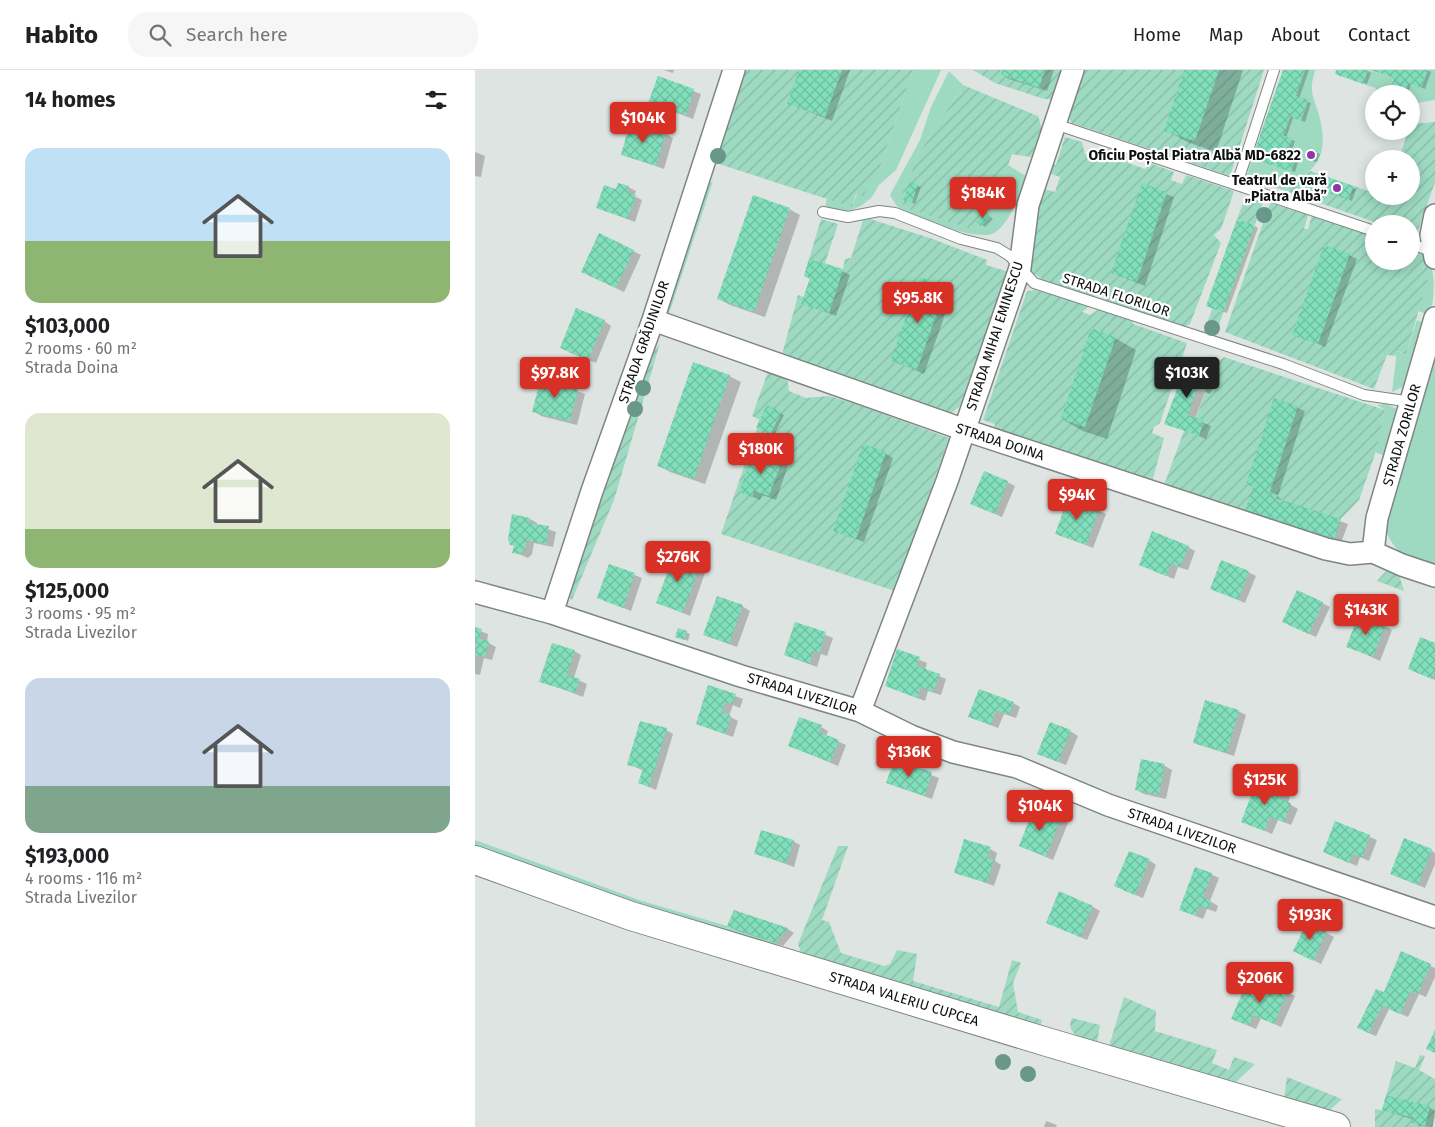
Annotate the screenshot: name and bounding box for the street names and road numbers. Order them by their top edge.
street label: STRADA MIHAI EMINESCU [963,259,1027,413]
street label: STRADA FLORILOR [1060,270,1172,320]
street label: STRADA GRĂDINILOR [615,278,673,405]
street label: STRADA ZORILOR [1379,381,1425,488]
street label: STRADA DOINA [954,420,1046,464]
street label: STRADA LIVEZILOR [745,669,859,719]
street label: STRADA LIVEZILOR [1125,804,1239,858]
street label: STRADA VALERIU CUPCEA [827,968,981,1030]

